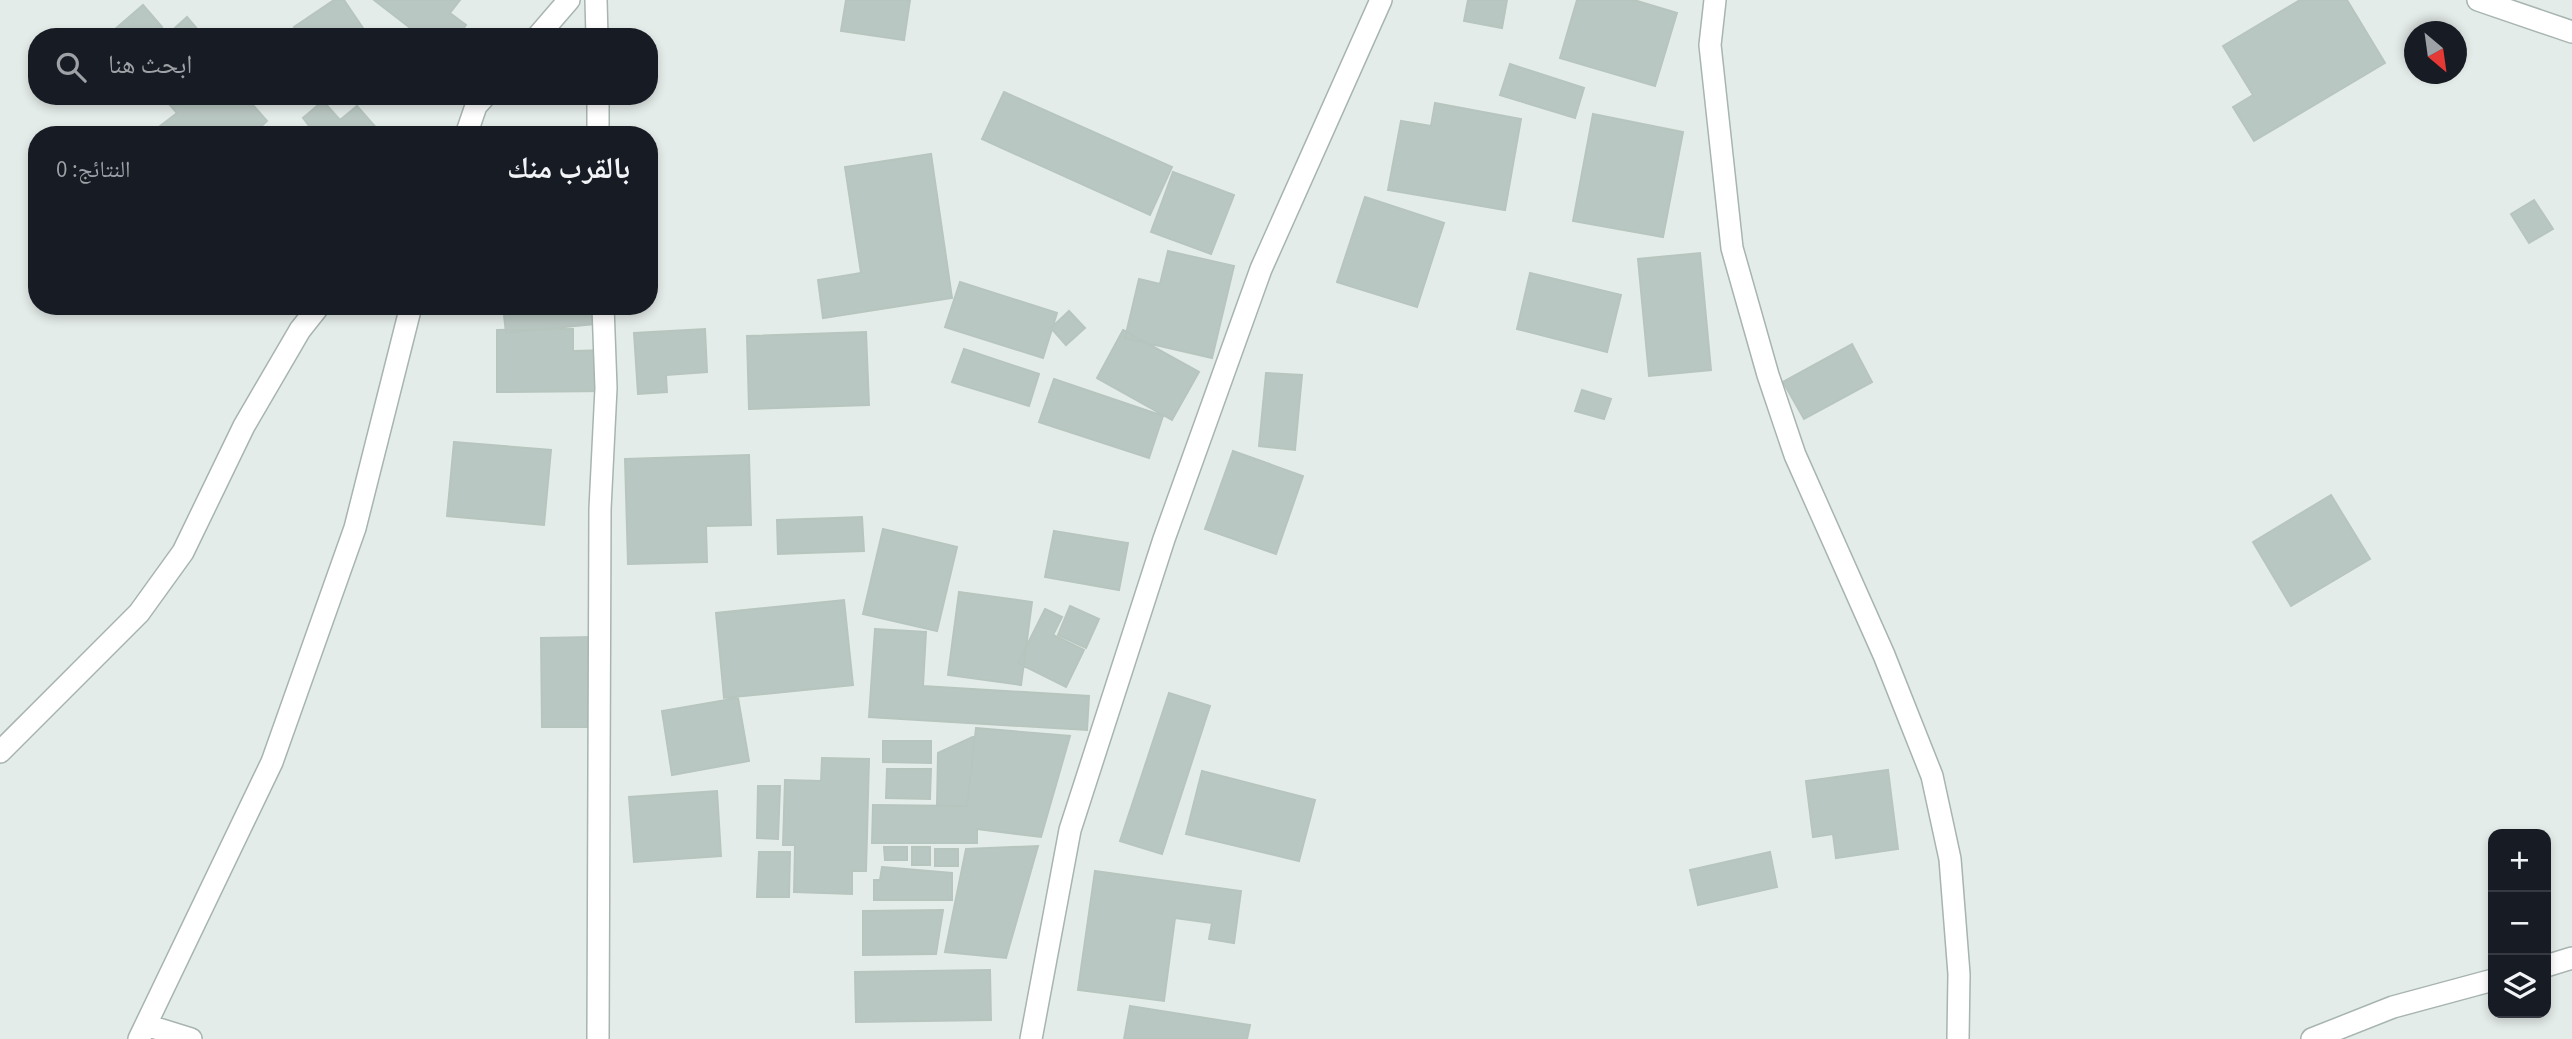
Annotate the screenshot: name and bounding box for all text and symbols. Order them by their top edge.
north arrow [2404,21,2467,84]
search box [28,28,658,105]
text: ابحث هنا [108,46,192,83]
icon: search [52,48,90,86]
text: بالقرب منك [507,147,630,190]
text: النتائج: 0 [56,153,131,186]
map controls [2488,829,2551,1018]
button: + [2488,829,2551,892]
button: − [2488,892,2551,955]
button: layers [2488,955,2551,1018]

